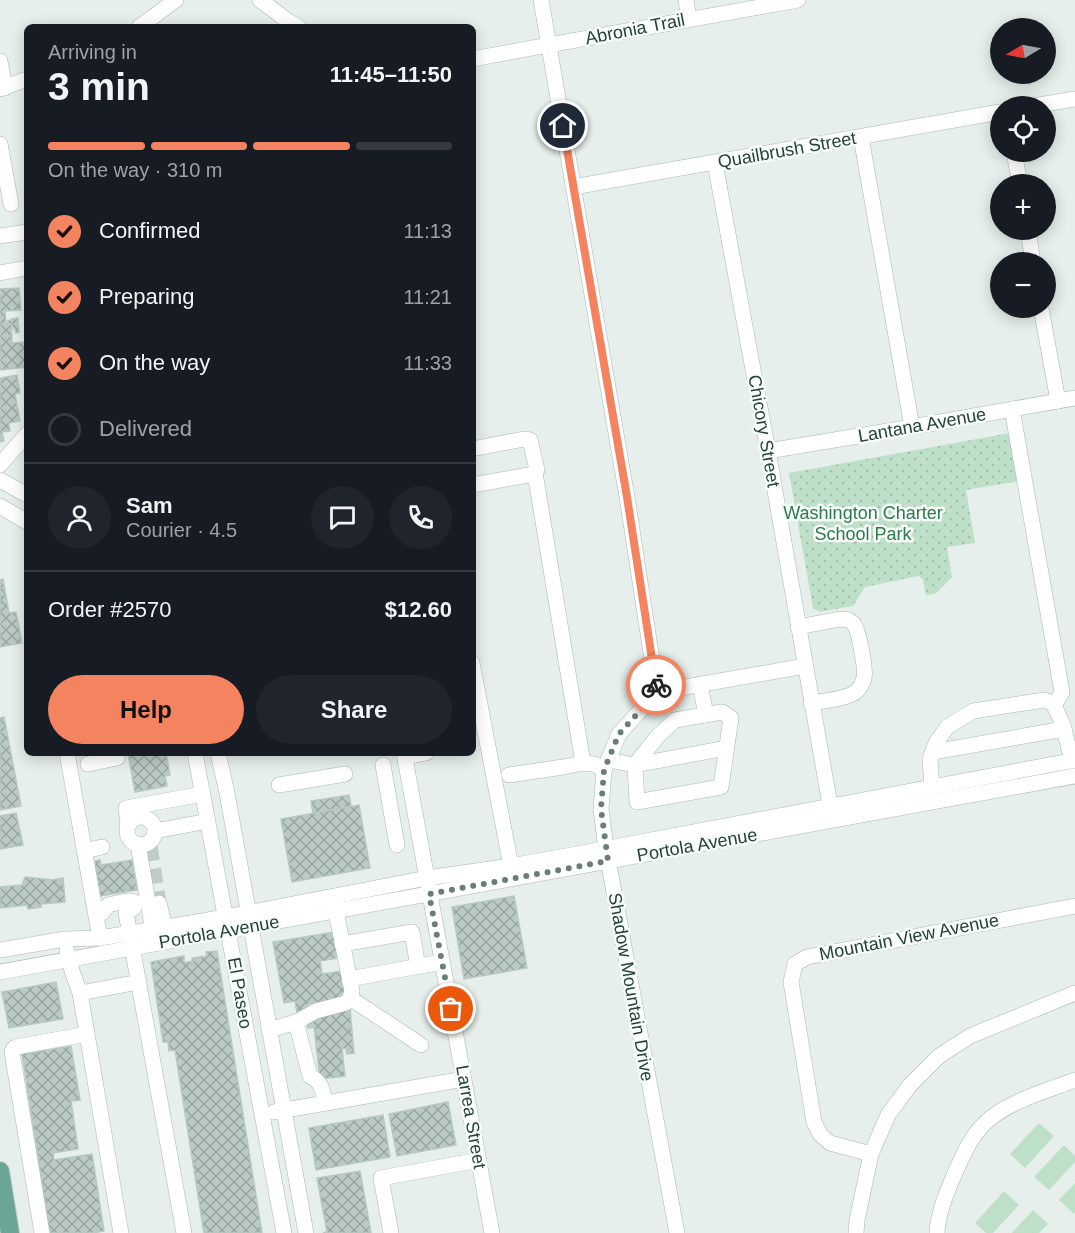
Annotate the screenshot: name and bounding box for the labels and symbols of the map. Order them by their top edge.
street label: Abronia Trail [583,10,687,48]
north arrow [990,18,1056,84]
pin [537,100,588,151]
street label: Quailbrush Street [716,128,858,172]
street label: Chicory Street [744,373,784,489]
street label: Lantana Avenue [856,404,988,446]
park label: Washington Charter School Park [783,503,943,544]
courier [626,655,686,715]
street label: Portola Avenue [635,825,759,865]
street label: Shadow Mountain Drive [605,891,657,1083]
street label: Mountain View Avenue [818,910,1000,964]
street label: Portola Avenue [157,912,281,952]
street label: El Paseo [224,956,256,1030]
pin [425,983,476,1034]
street label: Larrea Street [452,1064,490,1170]

